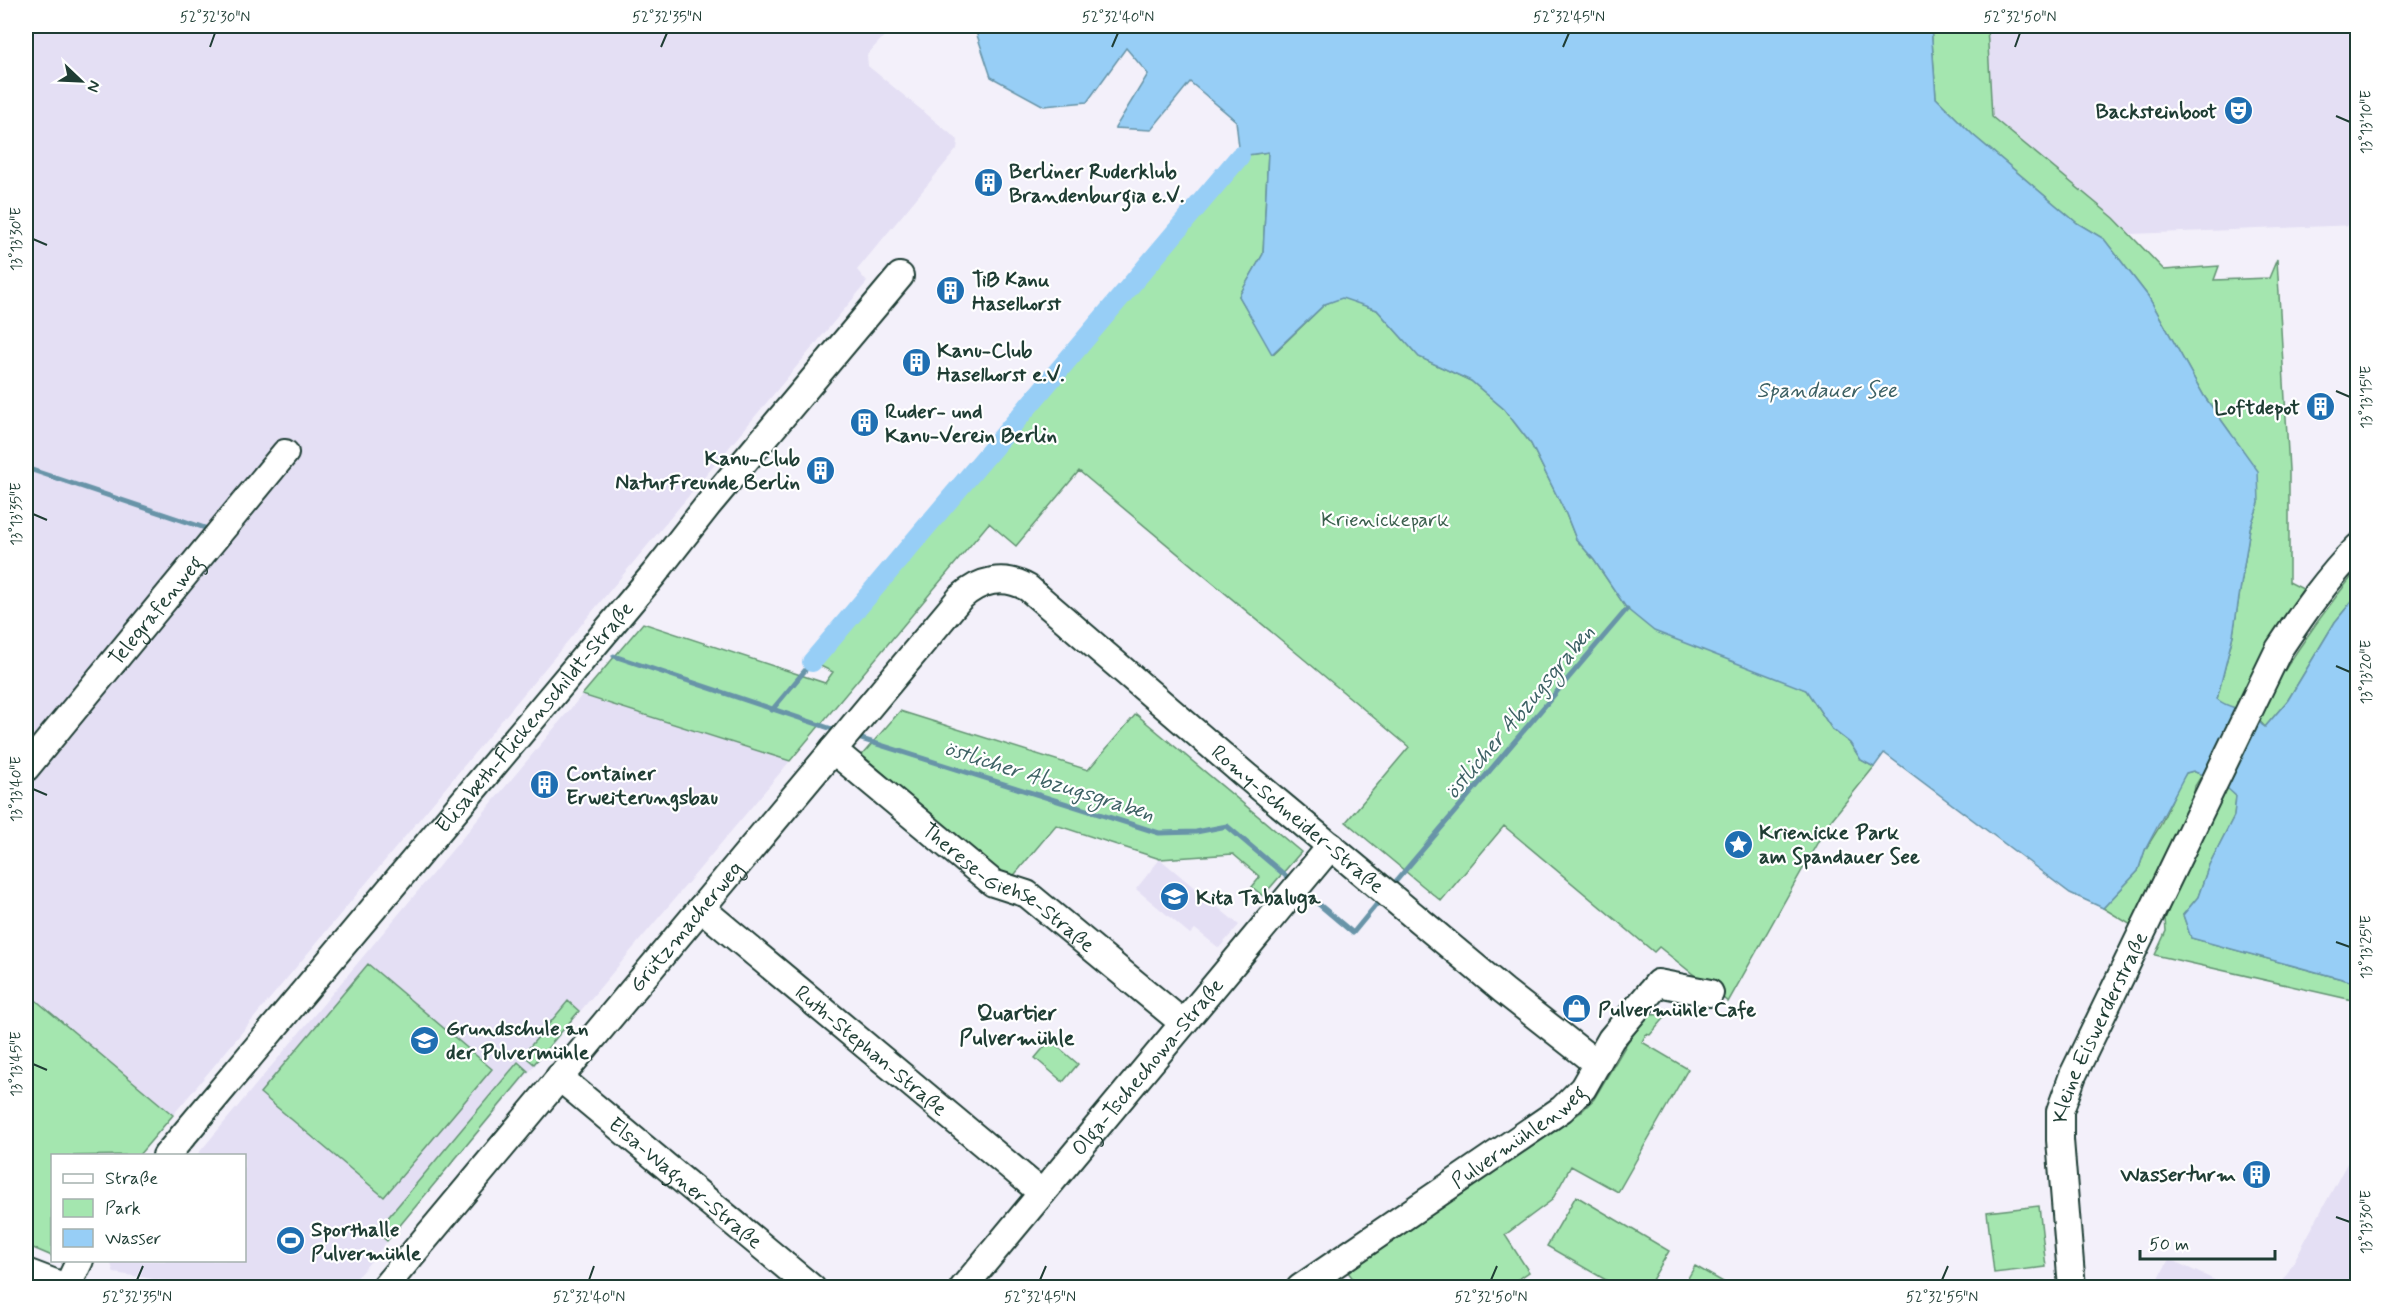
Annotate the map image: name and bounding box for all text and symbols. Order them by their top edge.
text: 52°32'30"N [180,8,250,28]
text: 52°32'35"N [632,8,702,28]
text: 52°32'40"N [1082,8,1154,28]
text: 52°32'45"N [1533,8,1605,28]
text: 52°32'50"N [1984,8,2056,28]
north arrow [51,51,111,111]
text: N [82,77,105,95]
text: 13°13'10"E [2357,90,2377,154]
theatre icon: Backsteinboot [2222,95,2254,127]
place label: Backsteinboot [2095,98,2217,126]
place label: Berliner Ruderklub Brandenburgia e.V. [1009,158,1184,212]
building icon: Berliner Ruderklub Brandenburgia e.V. [972,167,1004,199]
text: 13°13'30"E [7,207,27,271]
place label: TiB Kanu Haselhorst [972,266,1062,318]
building icon: TiB Kanu Haselhorst [935,275,967,307]
place label: Kanu-Club Haselhorst e.V. [937,337,1065,389]
building icon: Kanu-Club Haselhorst e.V. [900,346,932,378]
text: 13°13'15"E [2357,365,2377,429]
water label: Spandauer See [1757,377,1898,405]
building icon: Loftdepot [2305,391,2337,423]
place label: Loftdepot [2214,394,2300,422]
place label: Ruder- und Kanu-Verein Berlin [885,398,1057,450]
building icon: Ruder- und Kanu-Verein Berlin [848,407,880,439]
place label: Kanu-Club NaturFreunde Berlin [615,445,800,497]
building icon: Kanu-Club NaturFreunde Berlin [805,454,837,486]
text: 13°13'35"E [7,482,27,546]
park label: Krienickepark [1321,506,1449,534]
street label: Telegrafenweg [103,550,212,672]
street label: Elisabeth-Flickenschildt-Straße [430,596,640,839]
water label: östlicher Abzugsgraben [1439,619,1603,806]
text: 13°13'20"E [2357,640,2377,704]
water label: östlicher Abzugsgraben [940,735,1158,831]
street label: Romy-Schneider-Straße [1205,739,1390,900]
text: 13°13'40"E [7,756,27,822]
place label: Container Erweiterungsbau [566,760,718,812]
building icon: Container Erweiterungsbau [529,769,561,801]
street label: Therese-Giehse-Straße [916,817,1100,959]
place label: Krienicke Park am Spandauer See [1759,819,1920,871]
place icon: Krienicke Park am Spandauer See [1722,828,1754,860]
street label: Grützmacherweg [624,856,750,999]
school or university icon: Kita Tabaluga [1159,881,1191,913]
place label: Kita Tabaluga [1196,884,1322,914]
text: 13°13'25"E [2357,915,2377,979]
street label: Kleine Eiswerderstraße [2047,927,2155,1122]
street label: Olga-Tschechowa-Straße [1066,972,1230,1162]
street label: Ruth-Stephan-Straße [789,979,953,1123]
shop icon: Pulvermühle Cafe [1561,993,1593,1025]
place label: Pulvermühle Cafe [1598,996,1756,1024]
district label: Quartier Pulvermühle [959,1000,1075,1053]
place label: Grundschule an der Pulvermühle [446,1015,590,1067]
school or university icon: Grundschule an der Pulvermühle [409,1024,441,1056]
text: 13°13'45"E [7,1031,27,1097]
street label: Pulvermühlenweg [1446,1079,1594,1196]
street label: Elsa-Wagner-Straße [602,1111,768,1256]
legend [51,1154,246,1262]
building icon: Wasserturm [2241,1158,2273,1190]
place label: Wasserturm [2119,1161,2236,1189]
text: Straße [105,1167,158,1191]
text: 13°13'30"E [2357,1190,2377,1254]
text: Park [105,1197,141,1221]
place label: Sporthalle Pulvermühle [311,1216,422,1268]
scale bar [2140,1223,2275,1261]
sports icon: Sporthalle Pulvermühle [274,1225,306,1257]
text: Wasser [105,1227,162,1251]
text: 50 m [2149,1233,2189,1257]
text: 52°32'35"N [102,1288,172,1308]
text: 52°32'40"N [553,1288,625,1308]
text: 52°32'45"N [1004,1288,1076,1308]
text: 52°32'50"N [1455,1288,1527,1308]
text: 52°32'55"N [1906,1288,1978,1308]

